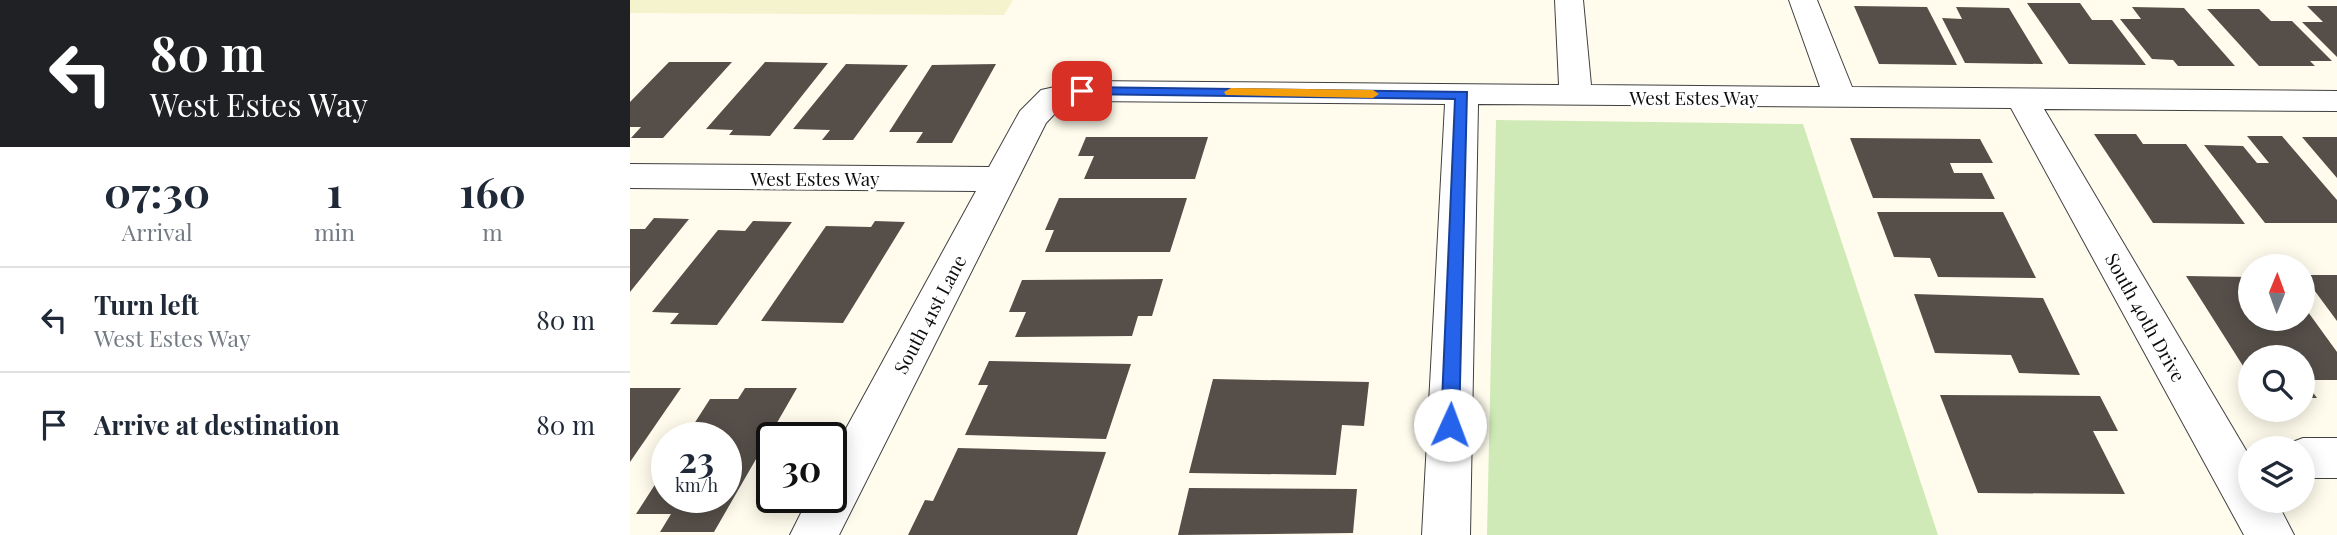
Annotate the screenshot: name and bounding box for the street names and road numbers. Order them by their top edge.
street label: West Estes Way [1628,84,1759,110]
street label: West Estes Way [749,165,880,191]
street label: South 40th Drive [2100,248,2192,386]
street label: South 41st Lane [887,250,971,378]

